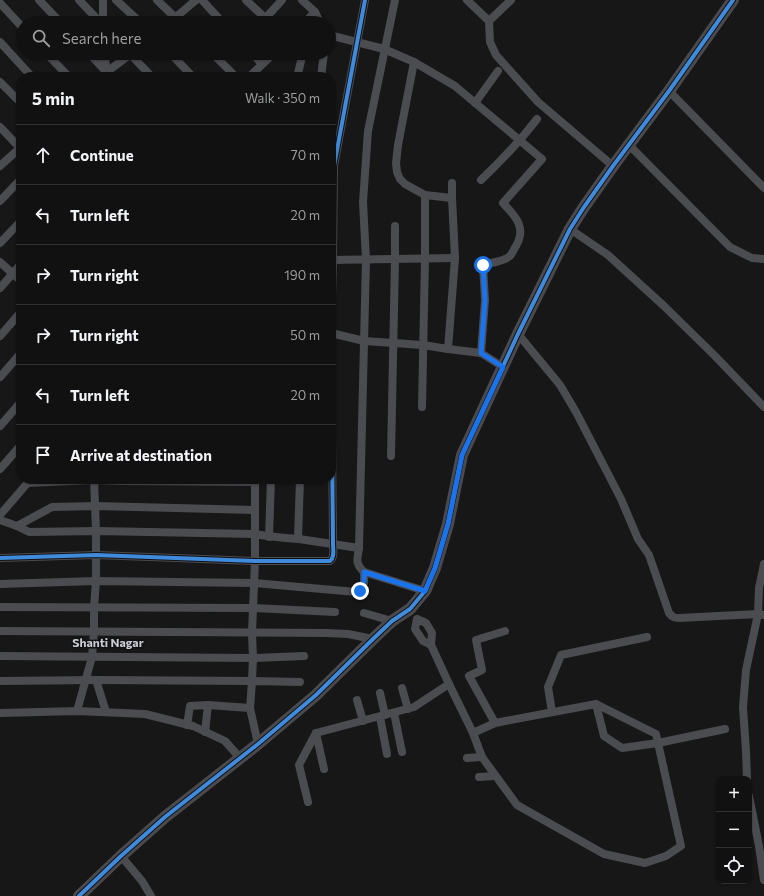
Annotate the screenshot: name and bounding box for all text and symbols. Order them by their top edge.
search box [16,16,336,60]
icon: search [30,27,52,49]
text: Search here [62,29,141,47]
text: 5 min [32,88,75,109]
text: Walk · 350 m [245,90,320,106]
icon: ahead [32,144,54,166]
text: Continue [70,146,134,164]
text: 70 m [291,147,320,163]
icon: left [32,204,54,226]
text: Turn left [70,206,129,224]
text: 20 m [291,207,320,223]
route start [474,256,492,274]
icon: right [32,264,54,286]
text: Turn right [70,266,139,284]
text: 190 m [284,267,320,283]
icon: right [32,324,54,346]
text: Turn right [70,326,139,344]
text: 50 m [290,327,320,343]
icon: left [32,384,54,406]
text: Turn left [70,386,129,404]
text: 20 m [291,387,320,403]
icon: arrive [32,444,54,466]
text: Arrive at destination [70,446,212,464]
route end [351,582,369,600]
district label: Shanti Nagar [72,635,144,649]
map controls [716,776,752,884]
button: + [716,776,752,812]
button: − [716,812,752,848]
button: locate [716,848,752,884]

